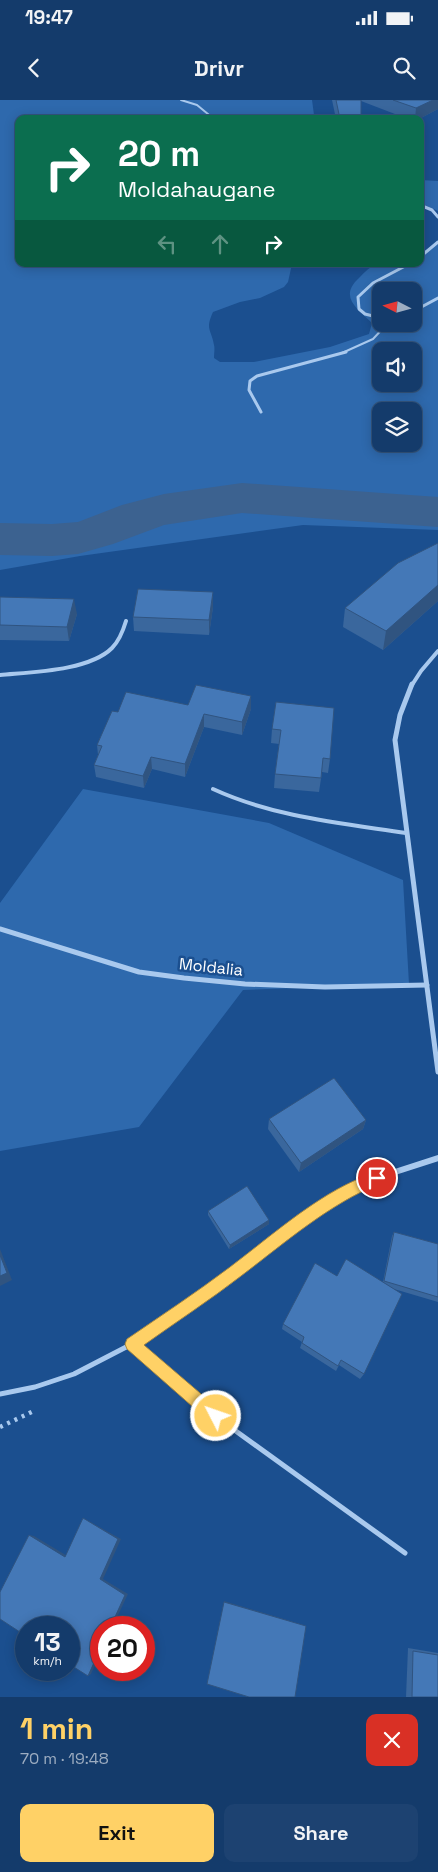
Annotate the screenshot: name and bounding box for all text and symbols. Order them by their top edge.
text: 19:47 [25,5,73,30]
icon: back [20,54,48,82]
text: Drivr [194,54,244,82]
icon: search [390,54,418,82]
text: 20 m [118,132,200,176]
icon: right [35,135,100,200]
text: Moldahaugane [118,175,275,203]
icon: left [153,230,181,258]
icon: ahead [206,230,234,258]
icon: right [259,230,287,258]
north arrow [372,282,422,332]
map controls [372,282,422,452]
button: sound [372,342,422,392]
button: layers [372,402,422,452]
street label: Moldalia [178,953,244,981]
pin [356,1157,398,1199]
icon: arrive [363,1164,391,1192]
position arrow [189,1389,241,1441]
speed limit sign: 20 [90,1616,155,1681]
text: 13 [34,1626,61,1658]
text: km/h [33,1653,62,1669]
text: 1 min [20,1709,93,1748]
button: close [366,1714,418,1766]
text: 70 m · 19:48 [20,1748,109,1769]
button: Exit [20,1804,214,1862]
button: Share [224,1804,418,1862]

